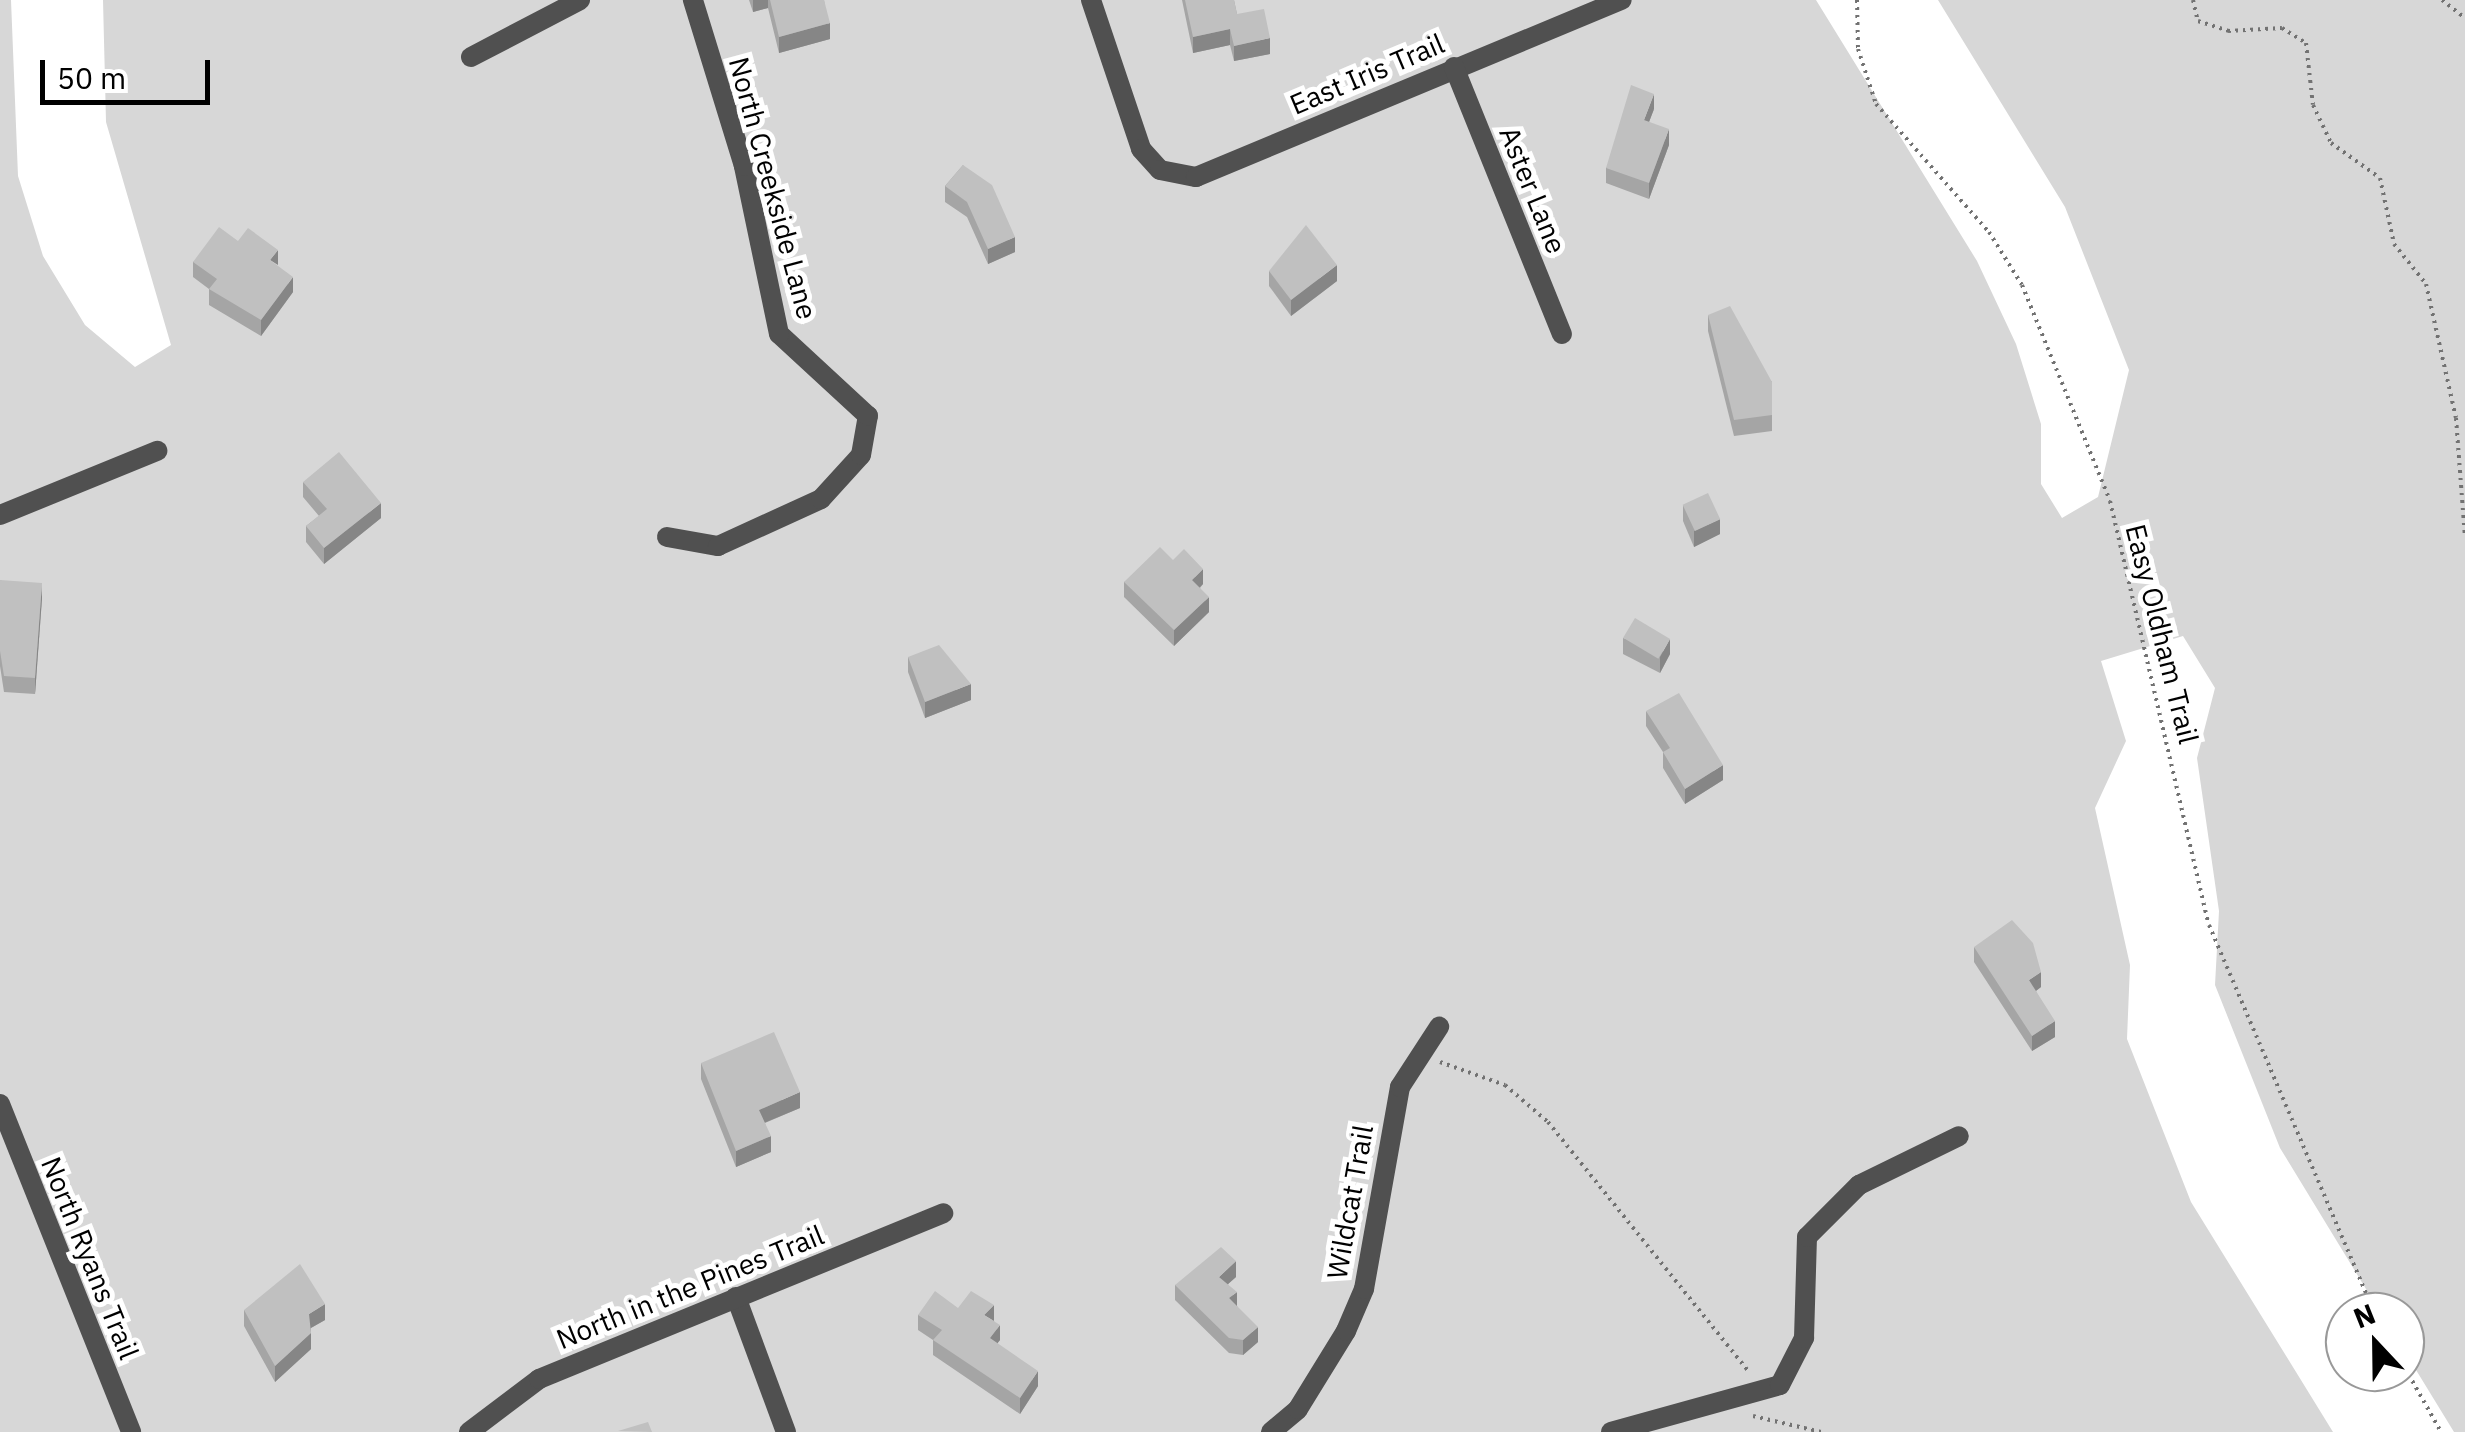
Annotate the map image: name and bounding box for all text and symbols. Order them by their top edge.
street label: East Iris Trail [1285,26,1449,122]
scale bar [45,40,215,102]
street label: North Creekside Lane [722,53,824,323]
text: 50 m [57,58,126,97]
street label: Aster Lane [1492,122,1574,258]
street label: Easy Oldham Trail [2118,521,2206,747]
street label: Wildcat Trail [1320,1122,1380,1282]
street label: North Ryans Trail [34,1152,146,1364]
street label: North in the Pines Trail [551,1218,829,1356]
north arrow [2325,1292,2425,1392]
text: N [2348,1295,2381,1337]

